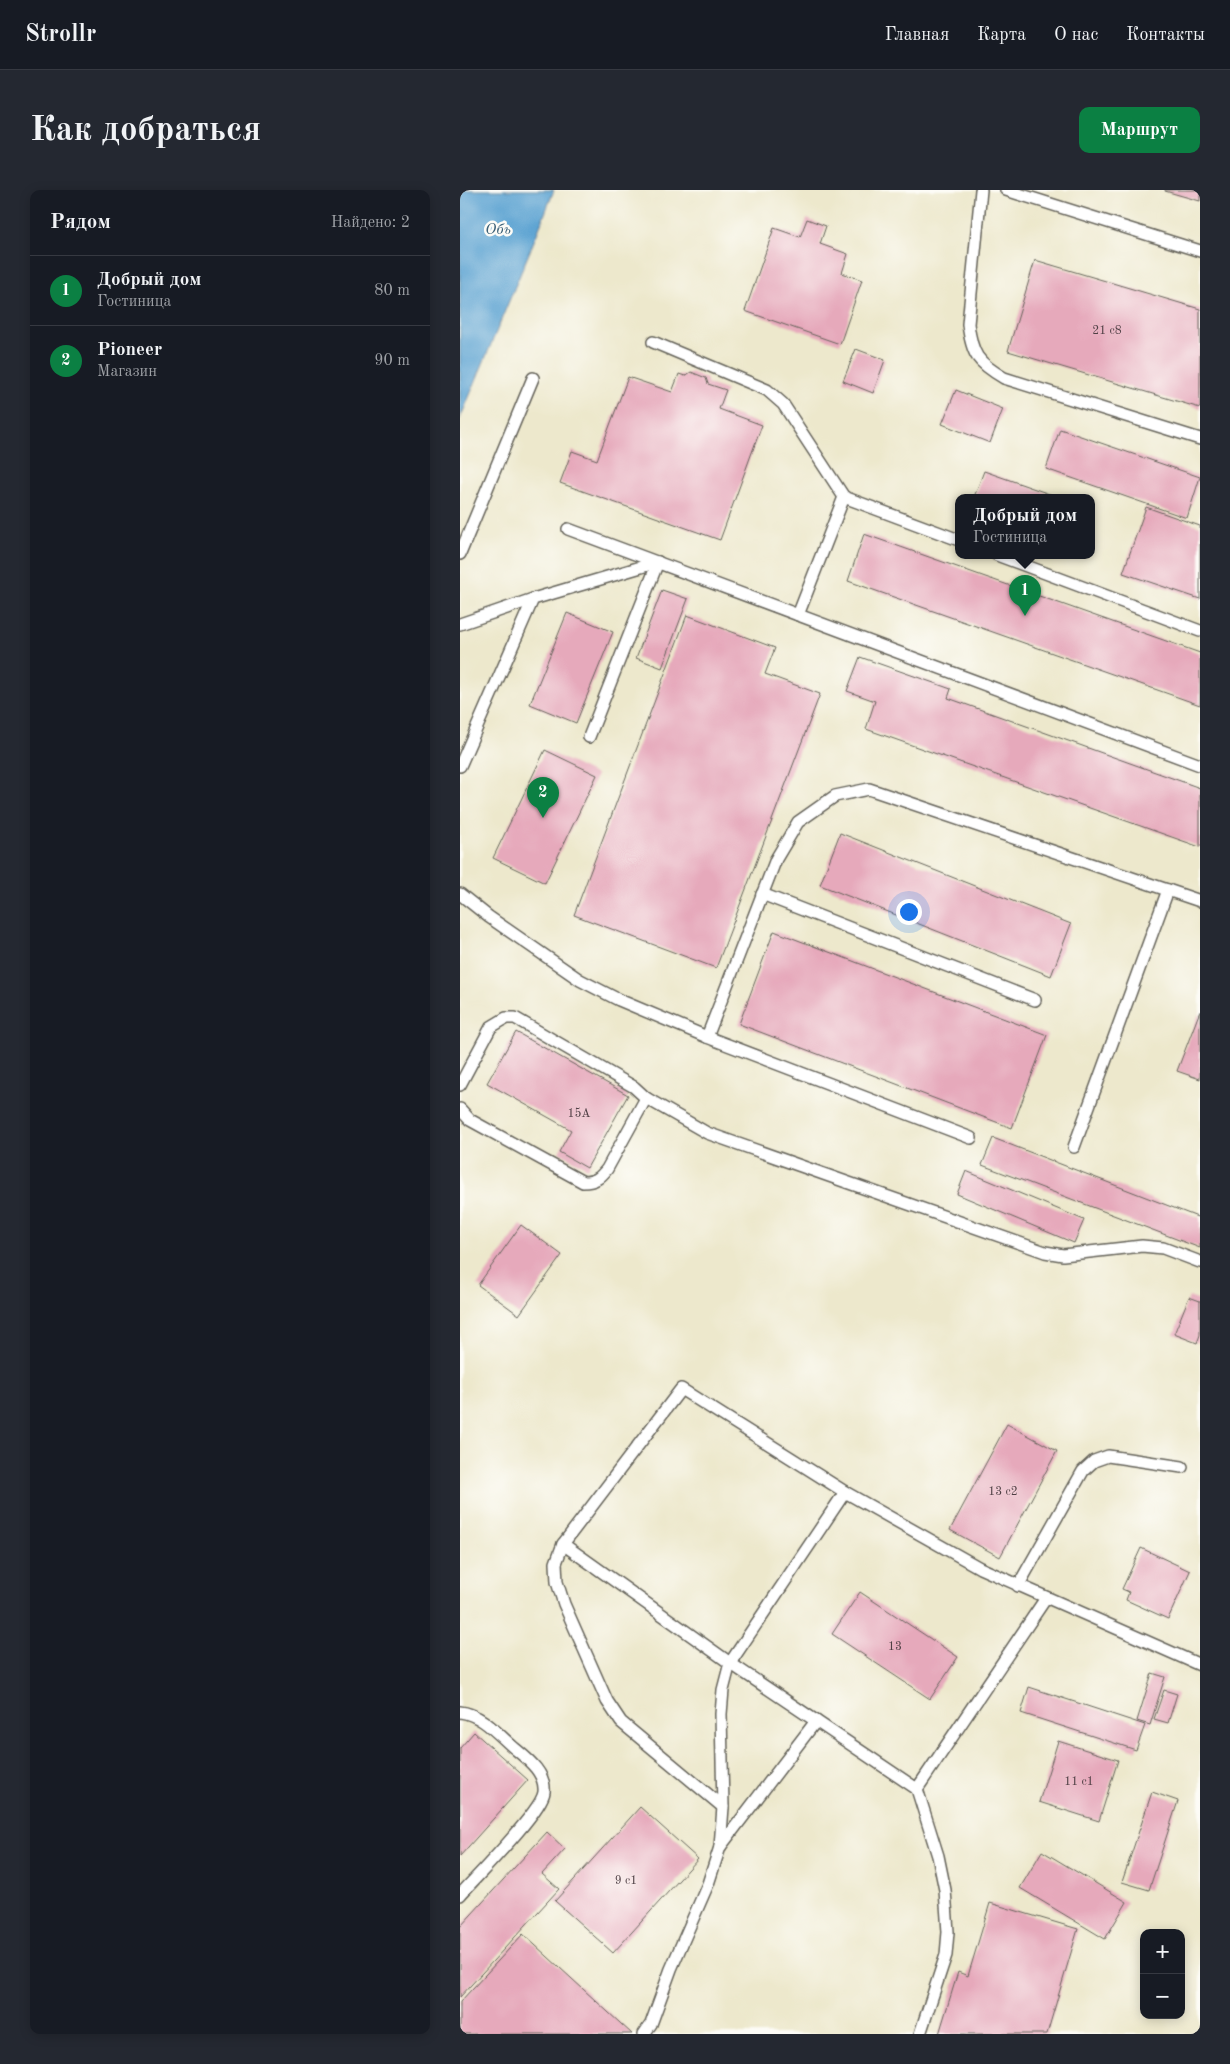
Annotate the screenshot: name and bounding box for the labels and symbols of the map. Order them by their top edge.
water label: Обь [485,222,511,238]
house number: 21 с8 [1092,325,1122,337]
pin: 1 [1009,575,1041,616]
pin: 2 [527,777,559,818]
your location [896,899,922,925]
house number: 15А [567,1107,591,1120]
house number: 13 с2 [988,1486,1018,1498]
house number: 13 [888,1641,902,1653]
house number: 11 с1 [1064,1776,1094,1788]
house number: 9 с1 [615,1875,637,1887]

